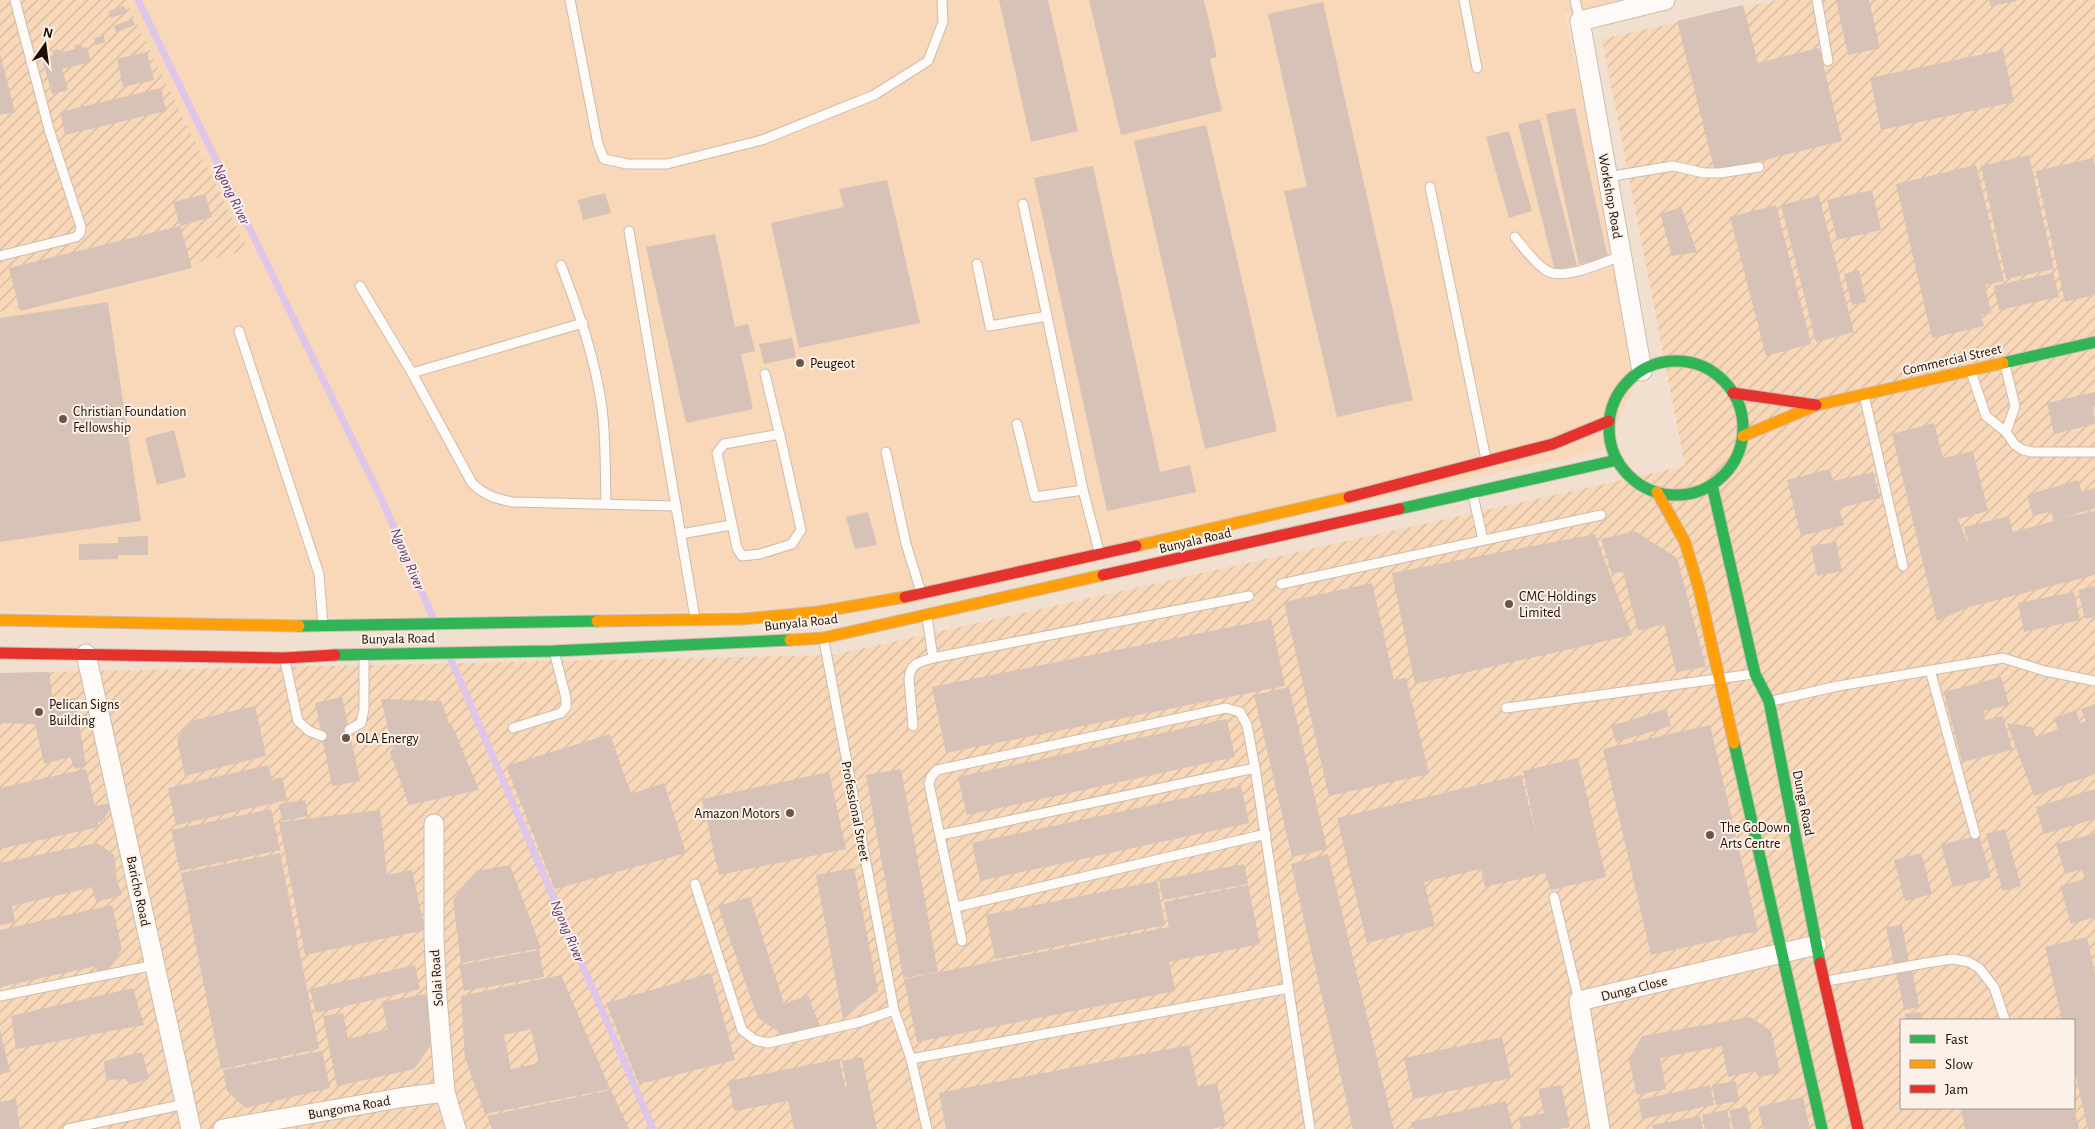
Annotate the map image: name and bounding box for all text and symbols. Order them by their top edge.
north arrow [20,20,70,70]
text: N [41,25,54,41]
street label: Workshop Road [1596,153,1624,240]
water label: Ngong River [210,161,253,228]
street label: Commercial Street [1901,342,2003,378]
marker: Peugeot [794,357,806,369]
place label: Peugeot [810,357,855,371]
place label: Christian Foundation Fellowship [73,405,186,435]
marker: Christian Foundation Fellowship [57,413,69,425]
water label: Ngong River [388,526,428,593]
street label: Bunyala Road [1158,526,1233,556]
place label: CMC Holdings Limited [1519,590,1596,620]
marker: CMC Holdings Limited [1503,598,1515,610]
street label: Bunyala Road [764,612,839,634]
street label: Bunyala Road [361,631,435,647]
place label: Pelican Signs Building [49,698,119,728]
marker: Pelican Signs Building [33,706,45,718]
marker: OLA Energy [340,732,352,744]
place label: OLA Energy [356,732,419,746]
street label: Professional Street [838,760,872,863]
street label: Dunga Road [1790,769,1816,837]
place label: Amazon Motors [694,807,780,821]
marker: Amazon Motors [784,807,796,819]
place label: The GoDown Arts Centre [1720,821,1790,851]
marker: The GoDown Arts Centre [1704,829,1716,841]
street label: Baricho Road [124,855,152,928]
water label: Ngong River [548,898,588,965]
street label: Solai Road [428,949,446,1007]
street label: Dunga Close [1600,974,1669,1004]
legend [1900,1019,2075,1109]
text: Fast [1945,1032,1969,1047]
text: Slow [1945,1057,1973,1072]
text: Jam [1945,1082,1968,1097]
street label: Bungoma Road [307,1094,391,1122]

